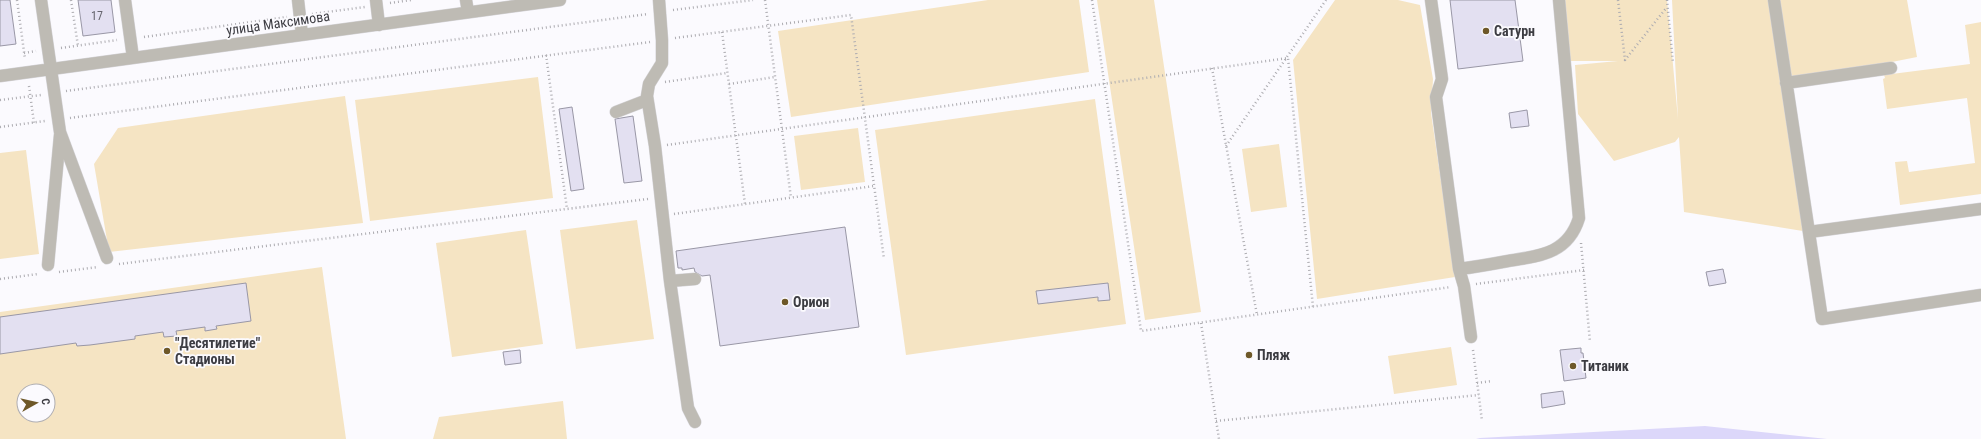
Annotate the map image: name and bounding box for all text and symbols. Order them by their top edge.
street label: улица Максимова [225,8,331,38]
house number: 17 [91,9,103,23]
place label: Сатурн [1494,23,1535,39]
marker: Сатурн [1481,26,1491,36]
place label: Орион [793,294,829,310]
marker: Орион [780,297,790,307]
place label: "Десятилетие" Стадионы [175,335,261,367]
marker: "Десятилетие" Стадионы [162,346,172,356]
place label: Пляж [1257,347,1291,363]
marker: Пляж [1244,350,1254,360]
place label: Титаник [1581,358,1629,374]
marker: Титаник [1568,361,1578,371]
north arrow [16,383,56,423]
text: С [39,398,52,406]

